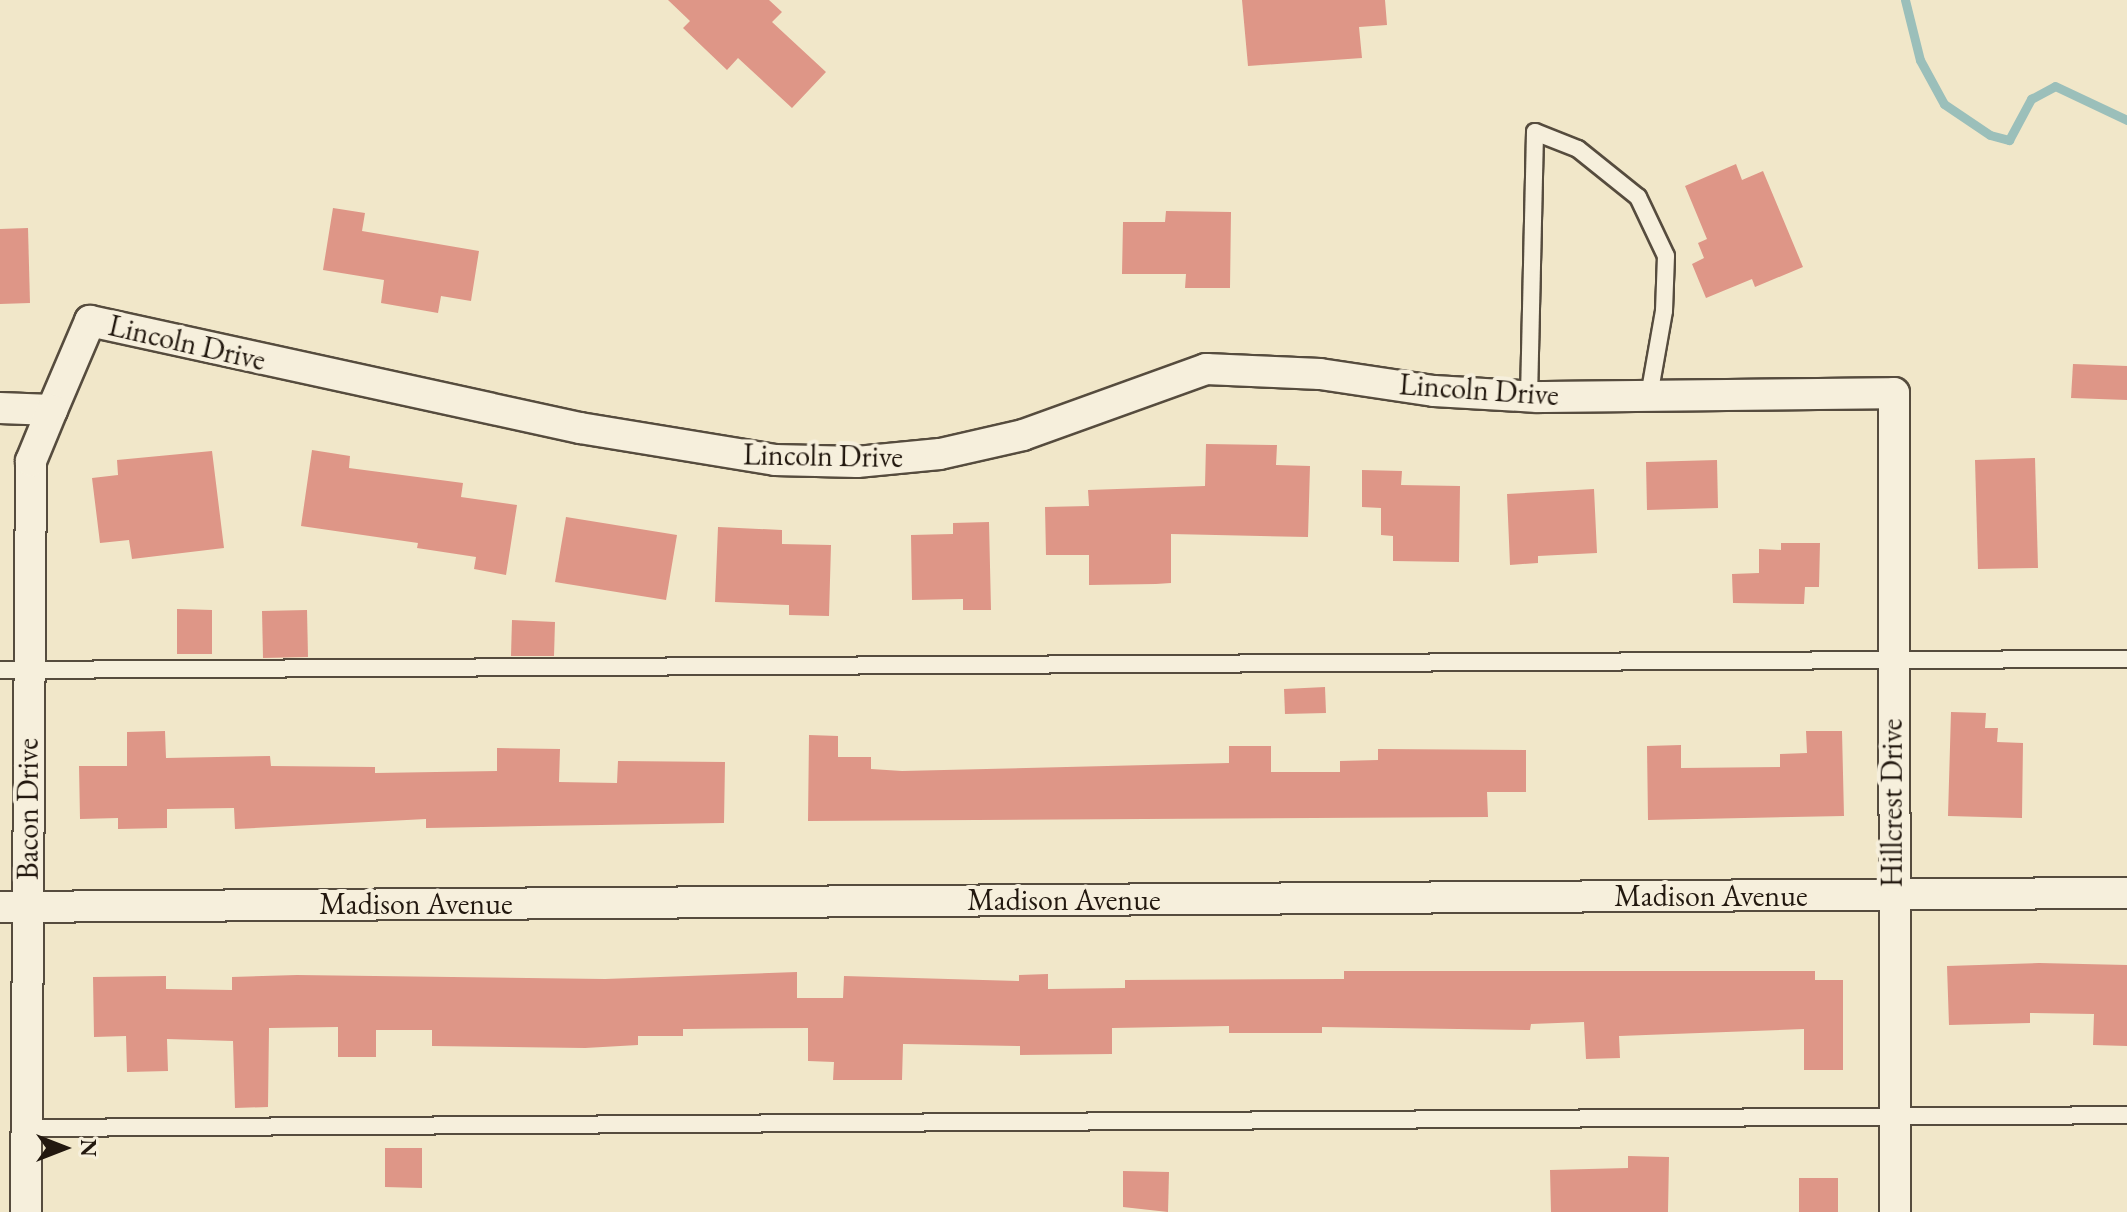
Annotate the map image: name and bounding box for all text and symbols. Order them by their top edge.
street label: Lincoln Drive [105,307,269,379]
street label: Lincoln Drive [1398,366,1560,414]
street label: Lincoln Drive [743,437,903,475]
street label: Hillcrest Drive [1874,719,1910,887]
street label: Bacon Drive [10,738,46,880]
street label: Madison Avenue [1614,878,1808,914]
street label: Madison Avenue [967,882,1161,918]
street label: Madison Avenue [319,886,513,922]
north arrow [24,1108,104,1188]
text: N [74,1139,103,1157]

